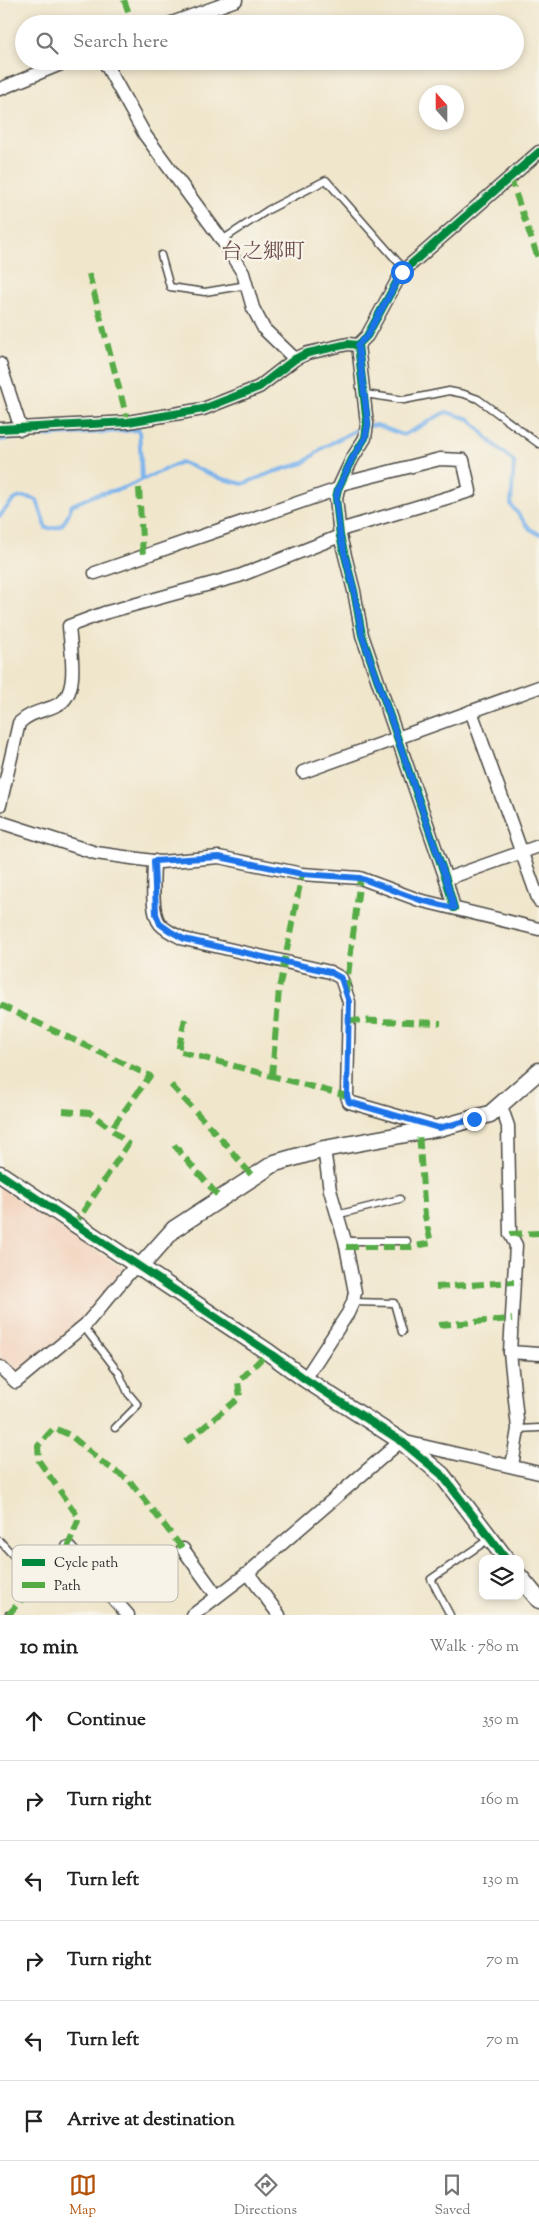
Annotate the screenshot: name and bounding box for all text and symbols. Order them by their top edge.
search box [15,15,524,70]
icon: search [33,29,61,57]
text: Search here [73,29,168,56]
north arrow [419,85,464,130]
district label: 台之郷町 [221,238,305,268]
route start [391,261,414,284]
route end [463,1108,486,1131]
legend [12,1545,178,1602]
text: Cycle path [54,1554,118,1574]
map controls [479,1555,524,1600]
button: layers [479,1555,524,1600]
text: Path [54,1577,81,1597]
text: 10 min [20,1633,78,1663]
text: Walk · 780 m [429,1636,519,1659]
icon: ahead [20,1707,48,1735]
text: Continue [67,1707,146,1734]
text: 350 m [482,1709,519,1732]
icon: right [20,1787,48,1815]
text: Turn right [67,1787,151,1814]
text: 160 m [481,1789,519,1812]
icon: left [20,1867,48,1895]
text: Turn left [67,1867,139,1894]
text: 130 m [482,1869,519,1892]
icon: right [20,1947,48,1975]
text: Turn right [67,1947,151,1974]
text: 70 m [486,1949,519,1972]
icon: left [20,2027,48,2055]
text: Turn left [67,2027,139,2054]
text: 70 m [486,2029,519,2052]
icon: arrive [20,2107,48,2135]
text: Arrive at destination [67,2107,235,2134]
tab: Map [69,2171,97,2221]
tab: Directions [234,2171,297,2221]
tab: Saved [434,2171,470,2221]

